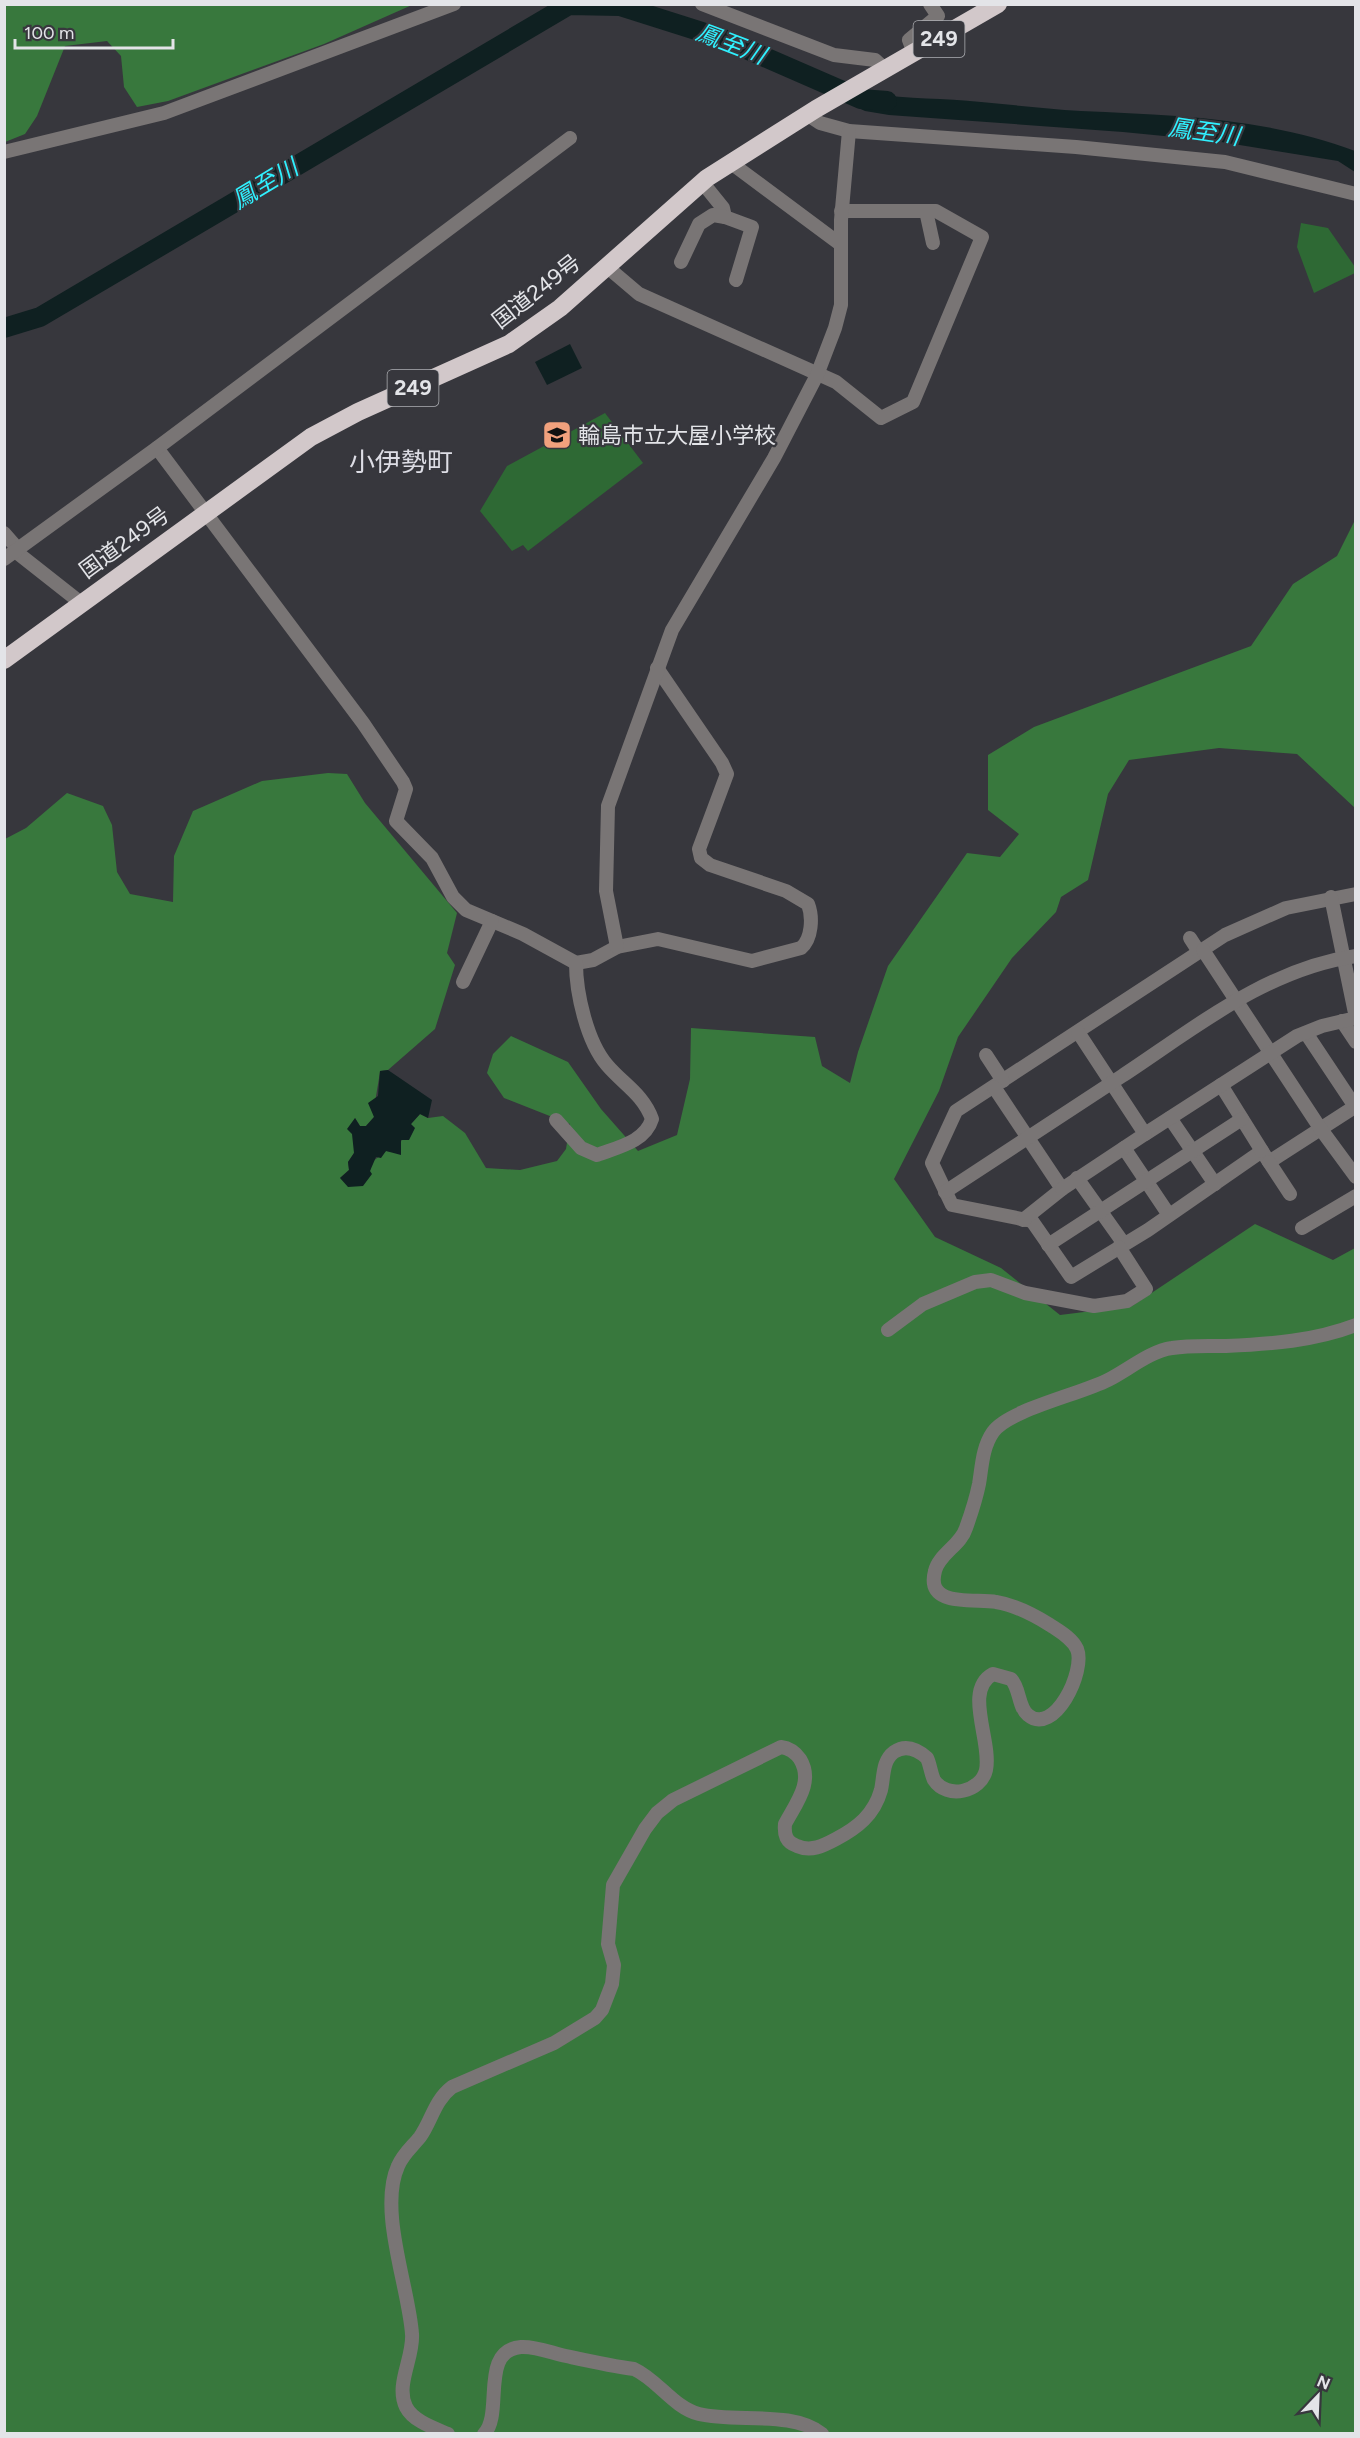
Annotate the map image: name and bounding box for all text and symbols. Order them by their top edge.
scale bar [15,12,172,50]
water label: 鳳至川 [692,17,773,71]
road number: 249 [914,21,964,57]
text: 100 m [24,22,74,44]
water label: 鳳至川 [1166,112,1245,151]
water label: 鳳至川 [226,151,306,215]
street label: 国道249号 [487,249,586,334]
road number: 249 [388,370,438,406]
school or university icon: 輪島市立大屋小学校 [541,419,573,451]
place label: 輪島市立大屋小学校 [578,422,776,449]
district label: 小伊勢町 [349,446,453,478]
street label: 国道249号 [74,501,174,584]
north arrow [1288,2366,1348,2426]
text: N [1314,2371,1333,2394]

